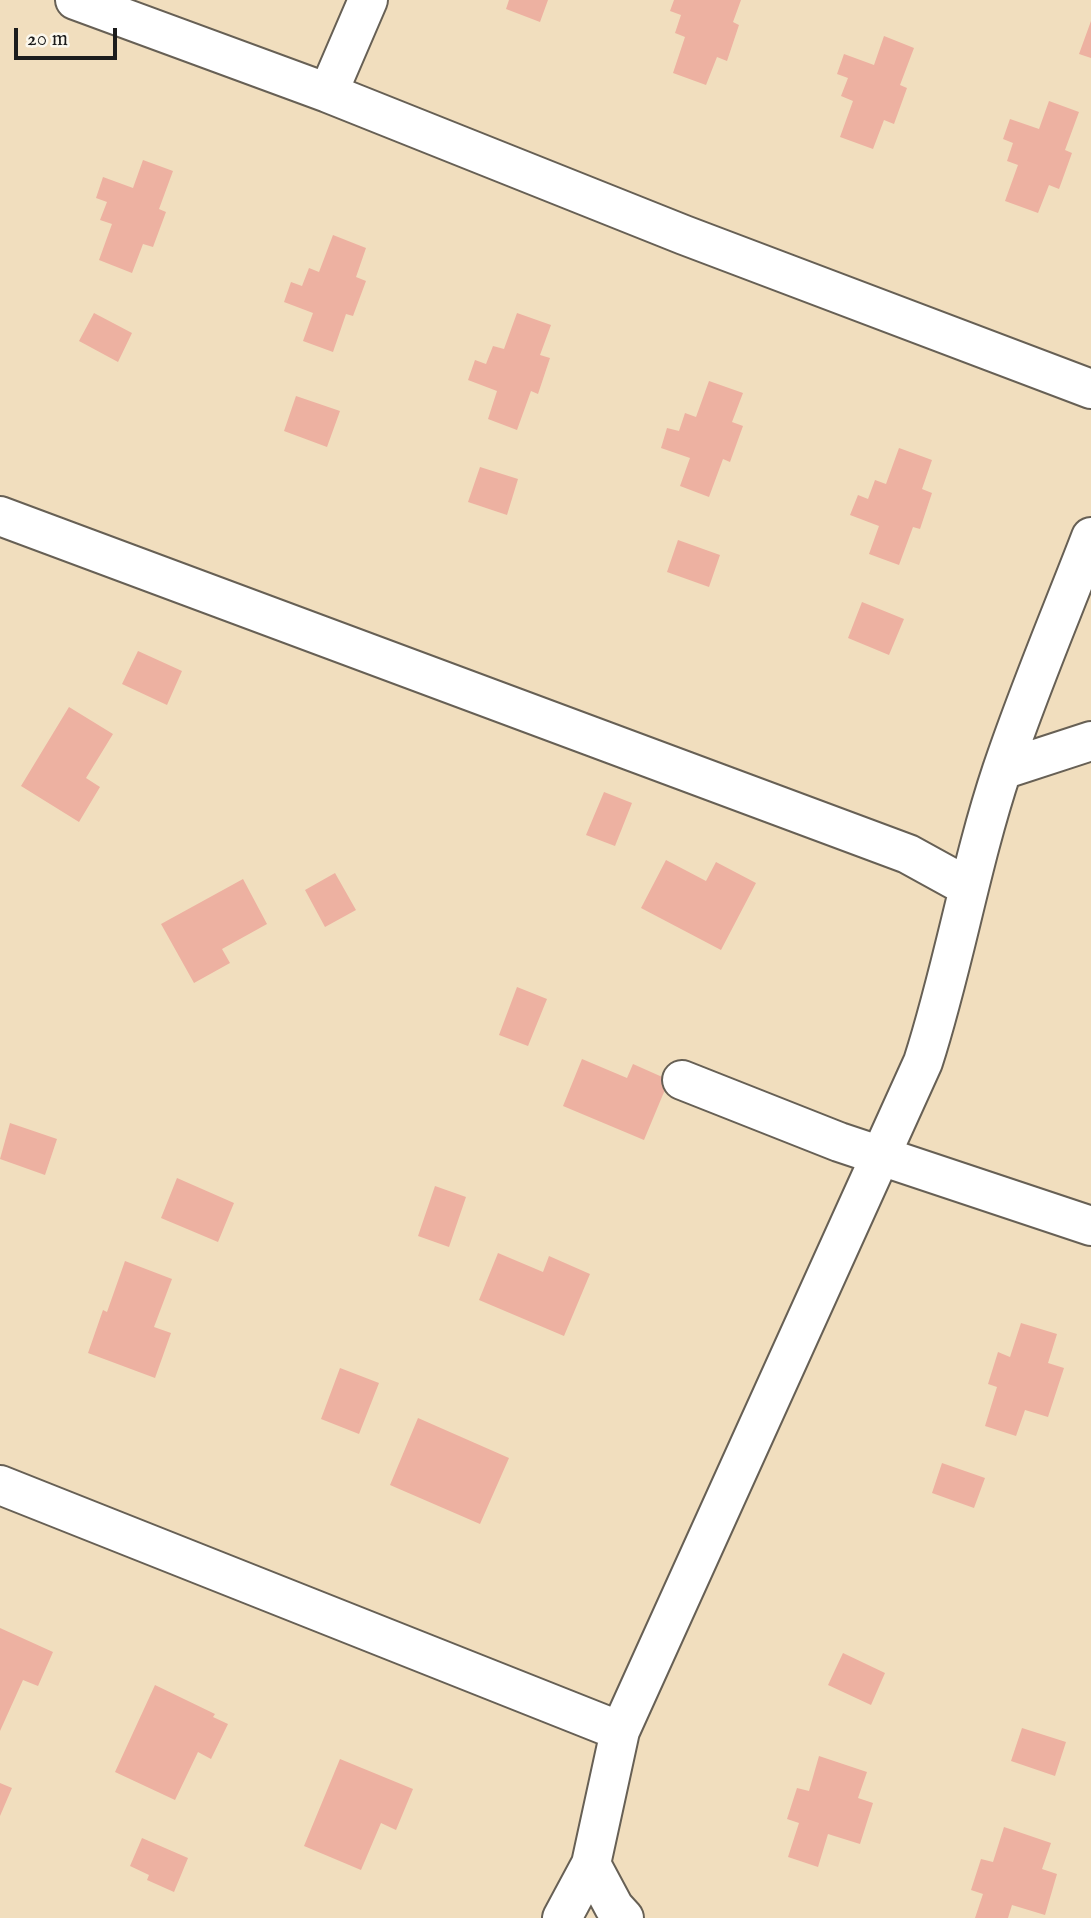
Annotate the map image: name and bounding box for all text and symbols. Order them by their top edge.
scale bar [18,14,121,58]
text: 20 m [27,26,68,53]

